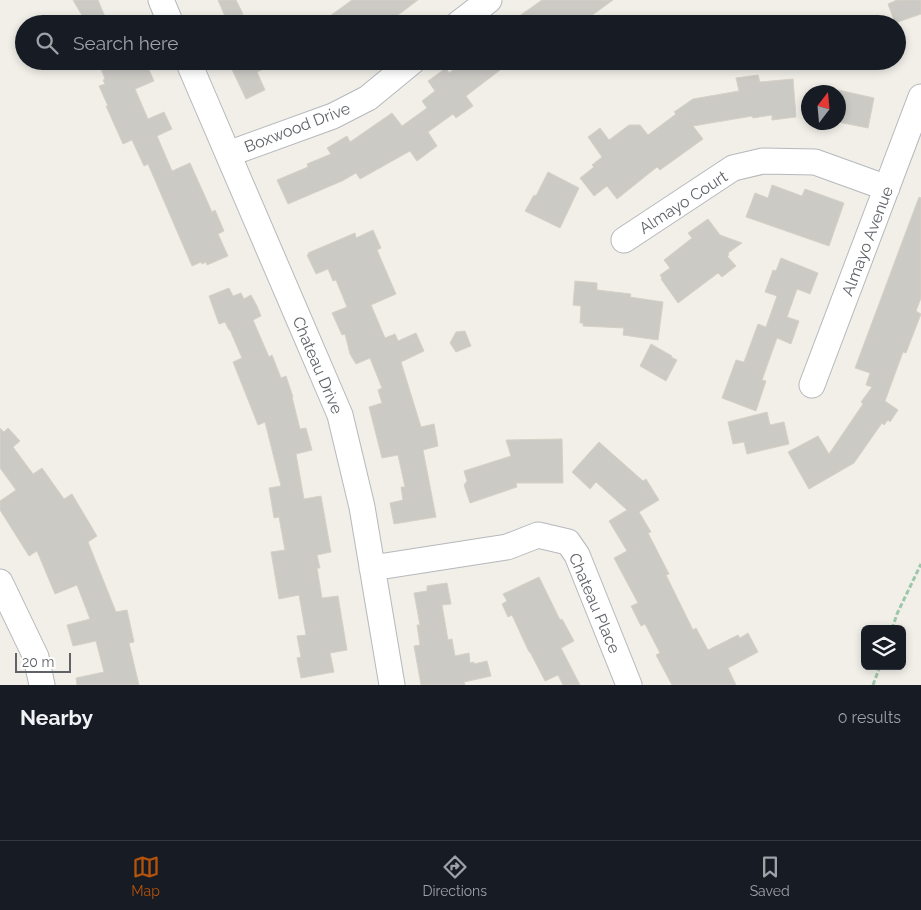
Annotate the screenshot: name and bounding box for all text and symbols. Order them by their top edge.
search box [15,15,906,70]
icon: search [33,29,61,57]
text: Search here [73,32,179,54]
north arrow [801,85,846,130]
street label: Boxwood Drive [242,99,353,156]
street label: Almayo Court [636,167,731,238]
street label: Almayo Avenue [838,184,897,299]
street label: Chateau Drive [288,314,347,417]
street label: Chateau Place [565,550,624,656]
map controls [861,625,906,670]
button: layers [861,625,906,670]
scale bar [15,650,71,673]
text: 20 m [22,654,54,670]
text: Nearby [20,705,93,730]
text: 0 results [838,708,901,727]
tab: Map [131,853,160,899]
tab: Directions [422,853,487,899]
tab: Saved [750,853,790,899]

